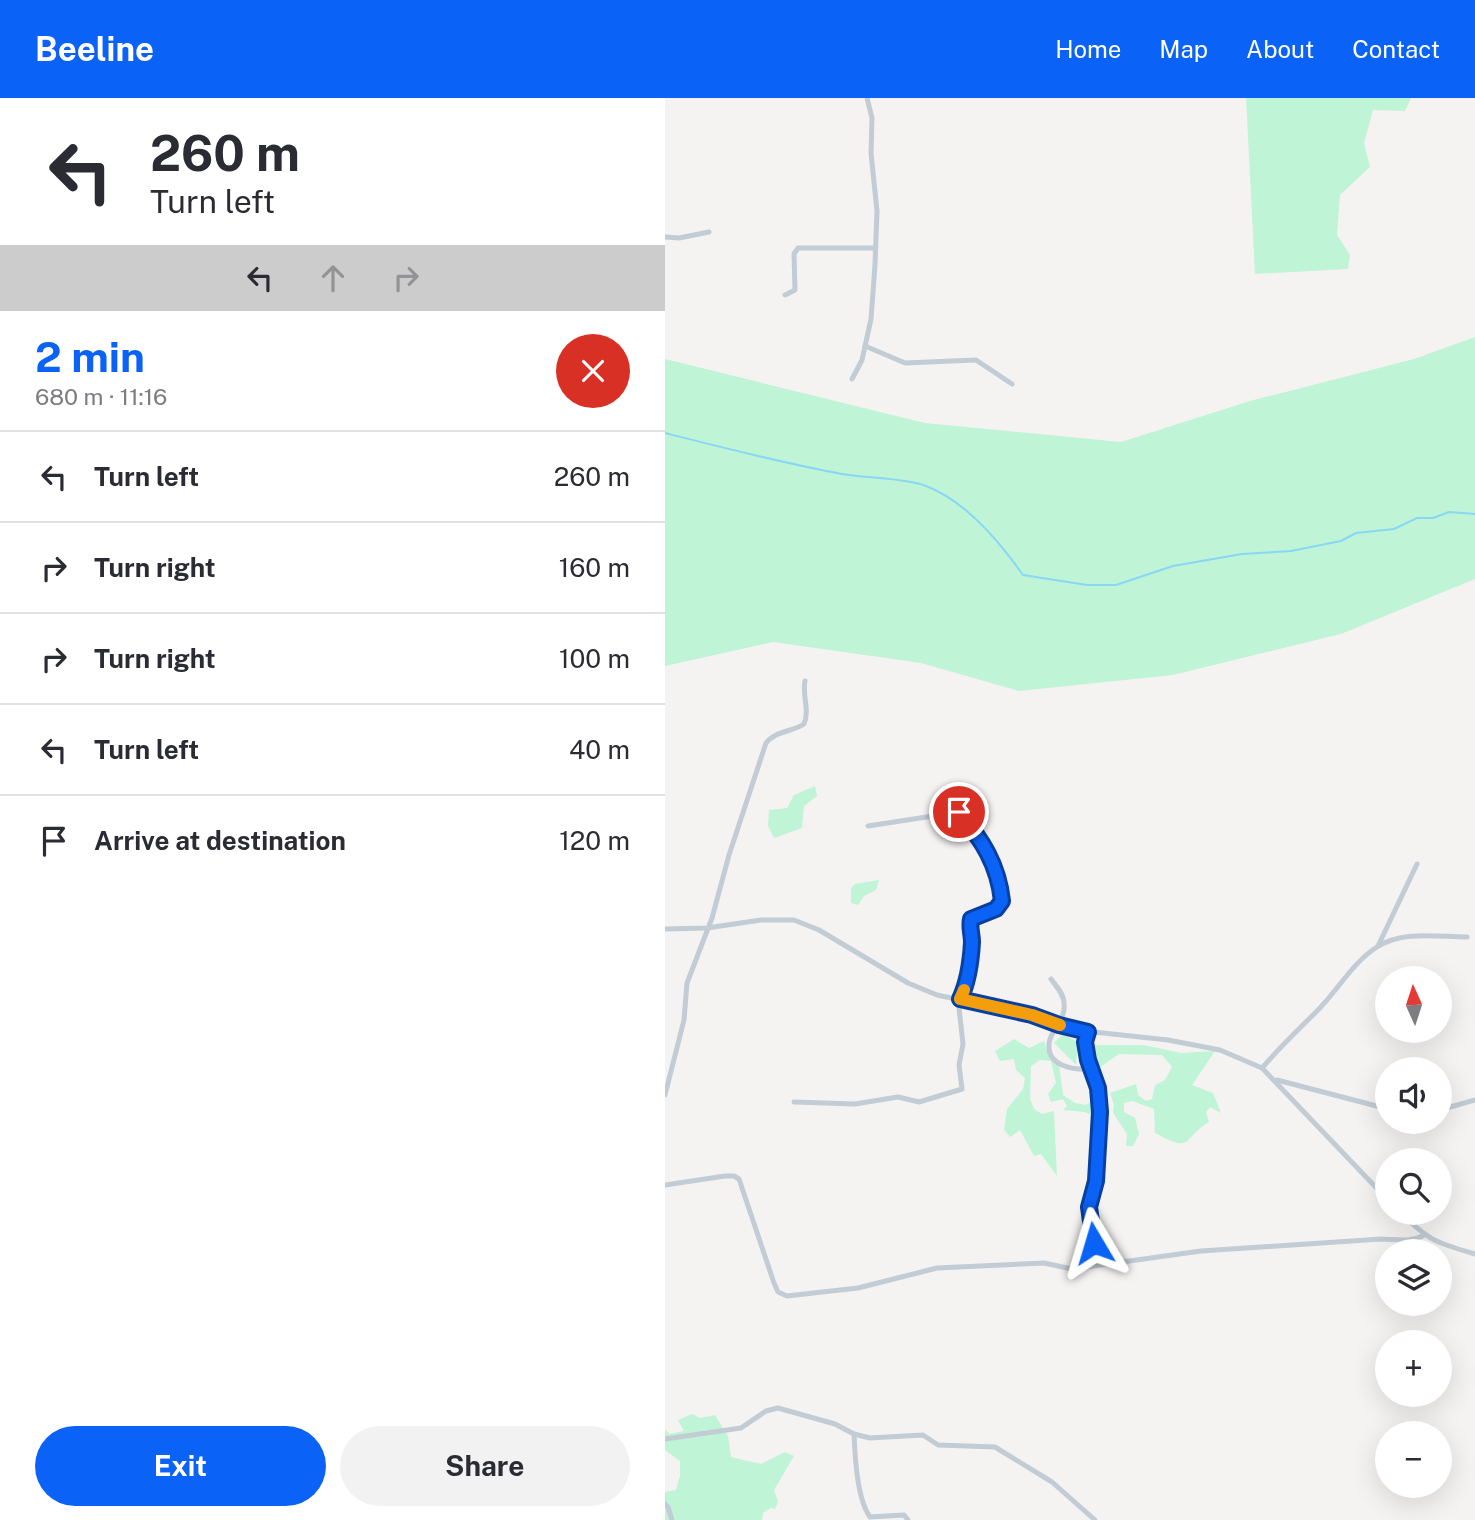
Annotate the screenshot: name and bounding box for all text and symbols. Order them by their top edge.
text: Beeline [35,30,154,68]
text: Home [1055,35,1121,63]
text: Map [1159,35,1208,63]
text: About [1246,35,1314,63]
text: Contact [1352,35,1440,63]
text: 260 m [150,124,300,182]
icon: left [35,126,126,217]
text: Turn left [150,183,275,220]
icon: left [241,259,279,297]
icon: ahead [314,259,352,297]
icon: right [387,259,425,297]
text: 2 min [35,332,145,381]
button: close [556,334,630,408]
text: 680 m · 11:16 [35,383,167,410]
icon: left [35,458,73,496]
text: Turn left [94,461,199,492]
text: 260 m [554,461,630,492]
icon: right [35,549,73,587]
text: Turn right [94,552,216,583]
text: 160 m [559,552,630,583]
icon: right [35,640,73,678]
text: Turn right [94,643,216,674]
text: 100 m [559,643,630,674]
icon: left [35,731,73,769]
text: Turn left [94,734,199,765]
text: 40 m [569,734,630,765]
pin [929,782,989,842]
icon: arrive [940,793,978,831]
icon: arrive [35,822,73,860]
text: Arrive at destination [94,825,346,856]
text: 120 m [559,825,630,856]
north arrow [1375,966,1453,1043]
map controls [1375,966,1452,1498]
button: sound [1375,1057,1452,1134]
button: search [1375,1148,1452,1225]
position arrow [1057,1206,1131,1280]
button: layers [1375,1239,1452,1316]
button: + [1375,1330,1452,1407]
button: − [1375,1421,1452,1498]
button: Exit [35,1426,326,1506]
button: Share [340,1426,630,1506]

